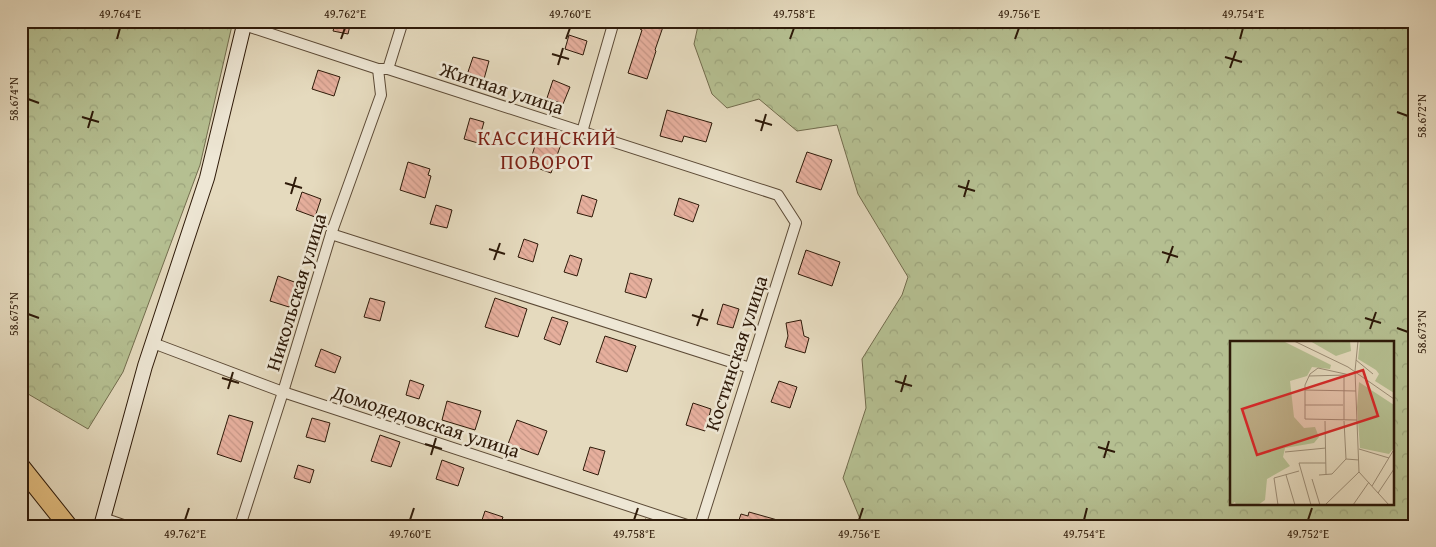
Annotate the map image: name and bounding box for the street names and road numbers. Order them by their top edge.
street label: Житная улица [435,54,568,121]
street label: Никольская улица [258,209,333,374]
street label: Костинская улица [697,271,774,434]
street label: Домодедовская улица [328,376,524,465]

